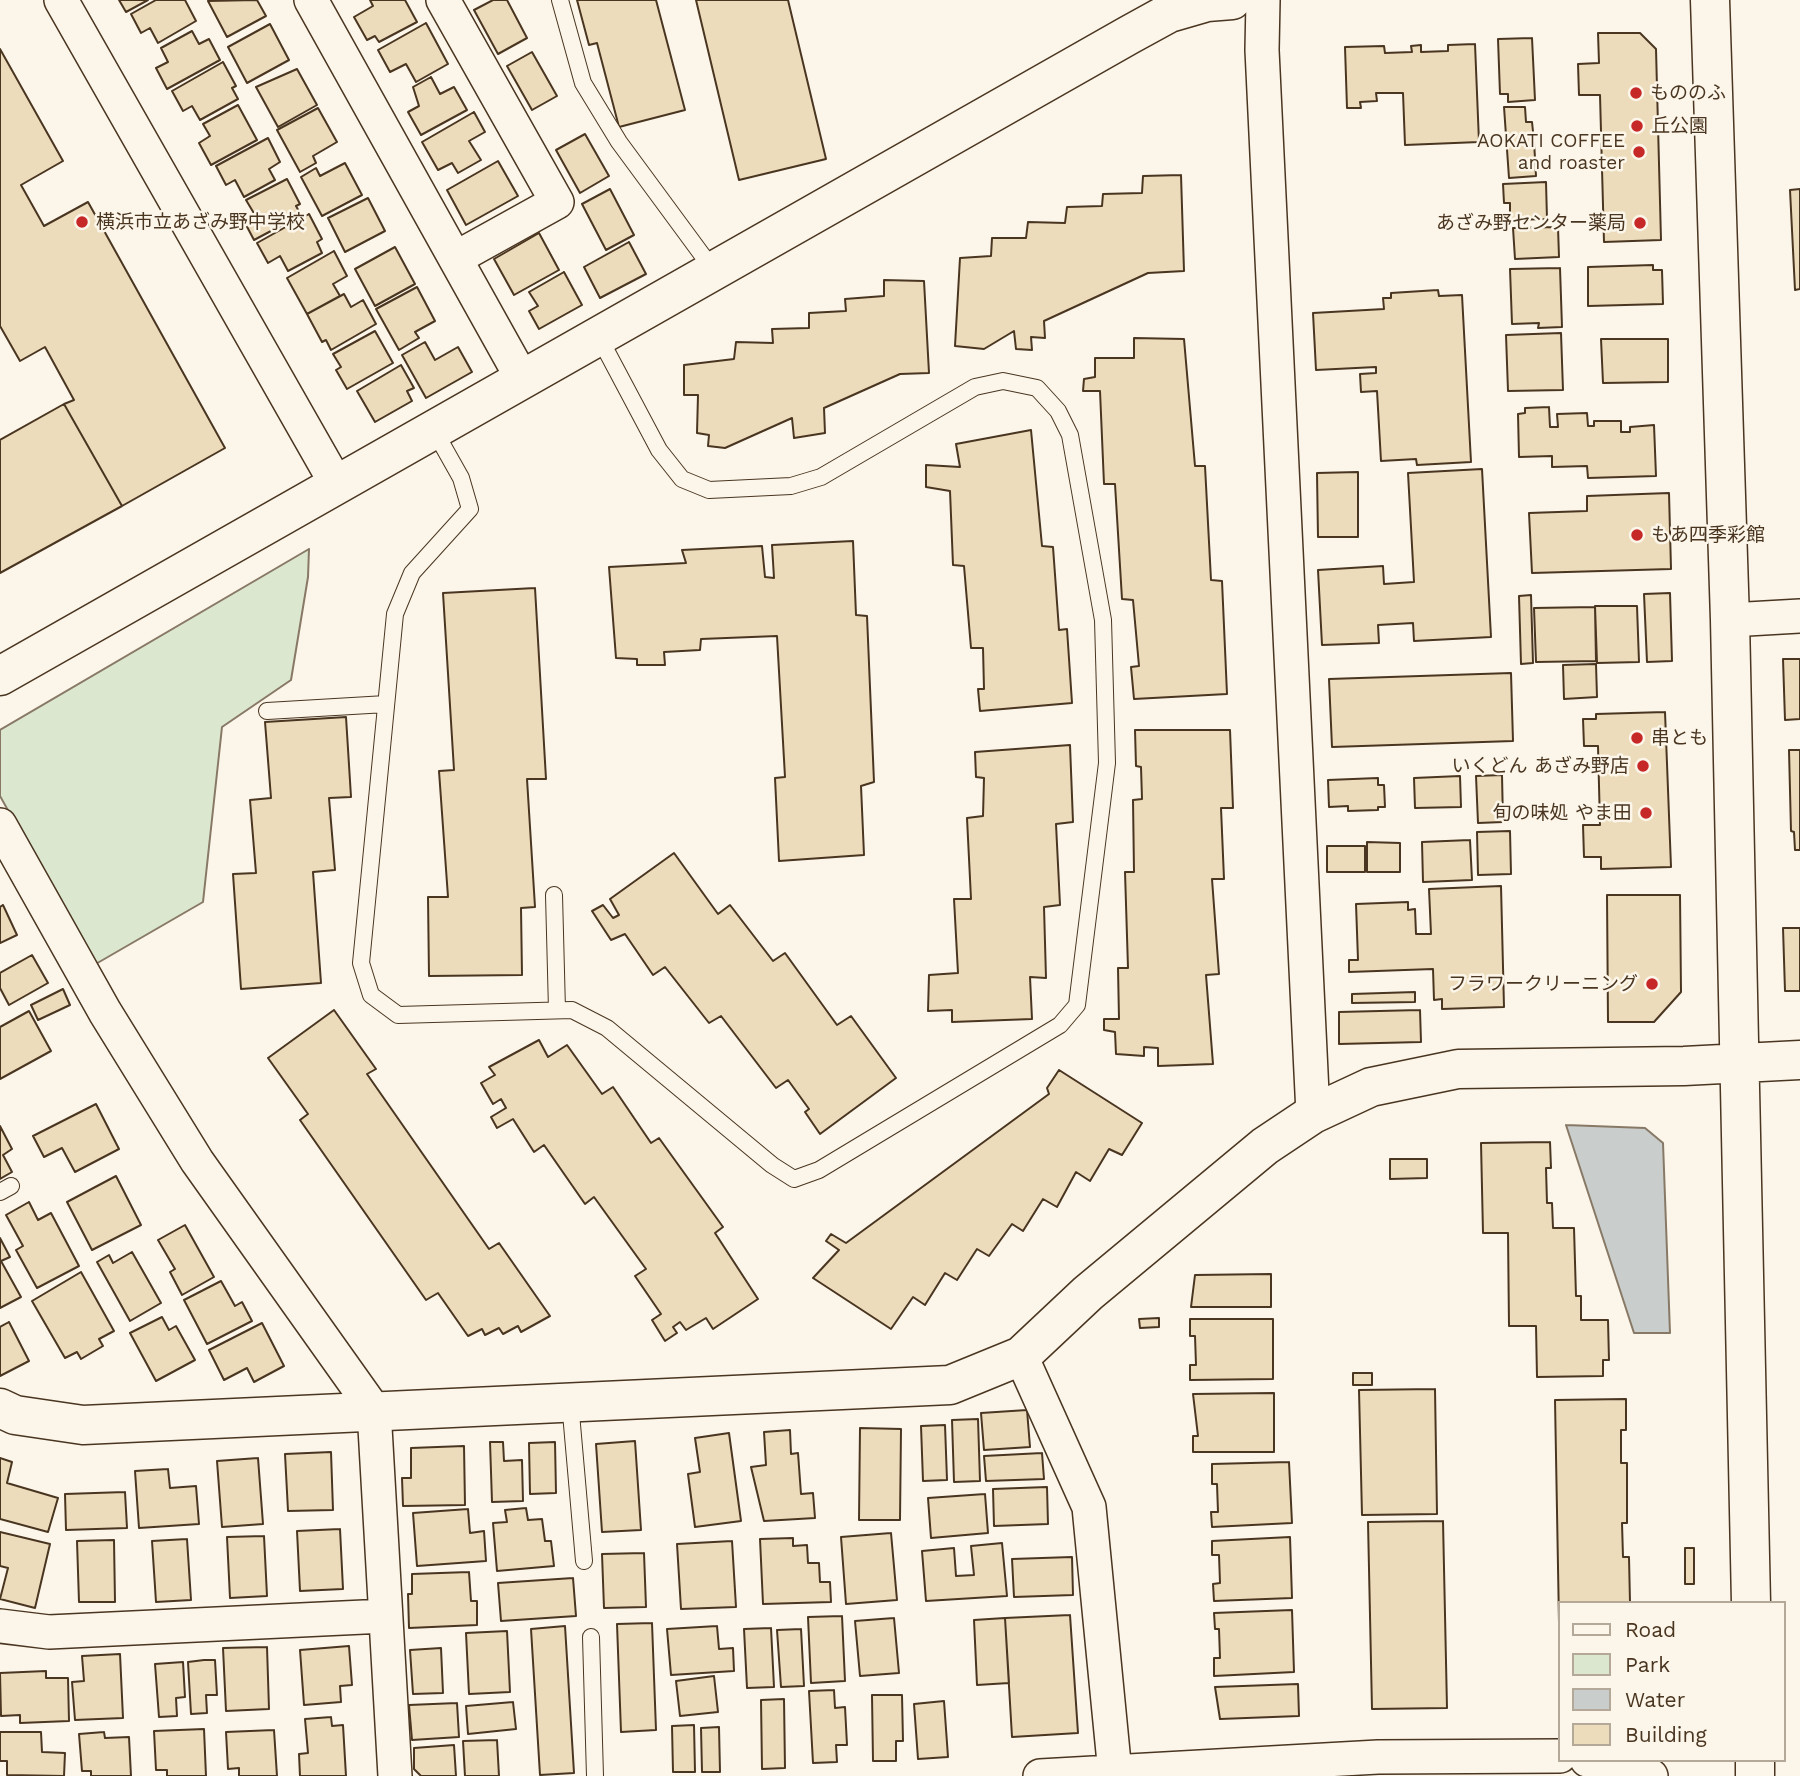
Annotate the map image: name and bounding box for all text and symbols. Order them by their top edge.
place label: もののふ [1650,82,1726,104]
marker: もののふ [1628,85,1644,101]
place label: 丘公園 [1651,115,1708,137]
marker: 丘公園 [1629,118,1645,134]
place label: AOKATI COFFEE and roaster [1477,130,1625,174]
marker: AOKATI COFFEE and roaster [1631,144,1647,160]
place label: 横浜市立あざみ野中学校 [96,211,305,233]
place label: あざみ野センター薬局 [1436,212,1626,234]
marker: 横浜市立あざみ野中学校 [74,214,90,230]
marker: あざみ野センター薬局 [1632,215,1648,231]
place label: もあ四季彩館 [1651,524,1765,546]
marker: もあ四季彩館 [1629,527,1645,543]
place label: 串とも [1651,727,1708,749]
marker: 串とも [1629,730,1645,746]
place label: いくどん あざみ野店 [1452,755,1629,777]
marker: いくどん あざみ野店 [1635,758,1651,774]
place label: 旬の味処 やま田 [1493,802,1632,824]
marker: 旬の味処 やま田 [1638,805,1654,821]
place label: フラワークリーニング [1448,973,1638,995]
marker: フラワークリーニング [1644,976,1660,992]
legend [1559,1601,1786,1762]
text: Road [1625,1617,1676,1642]
text: Park [1625,1652,1670,1677]
text: Water [1625,1687,1685,1712]
text: Building [1625,1722,1707,1747]

